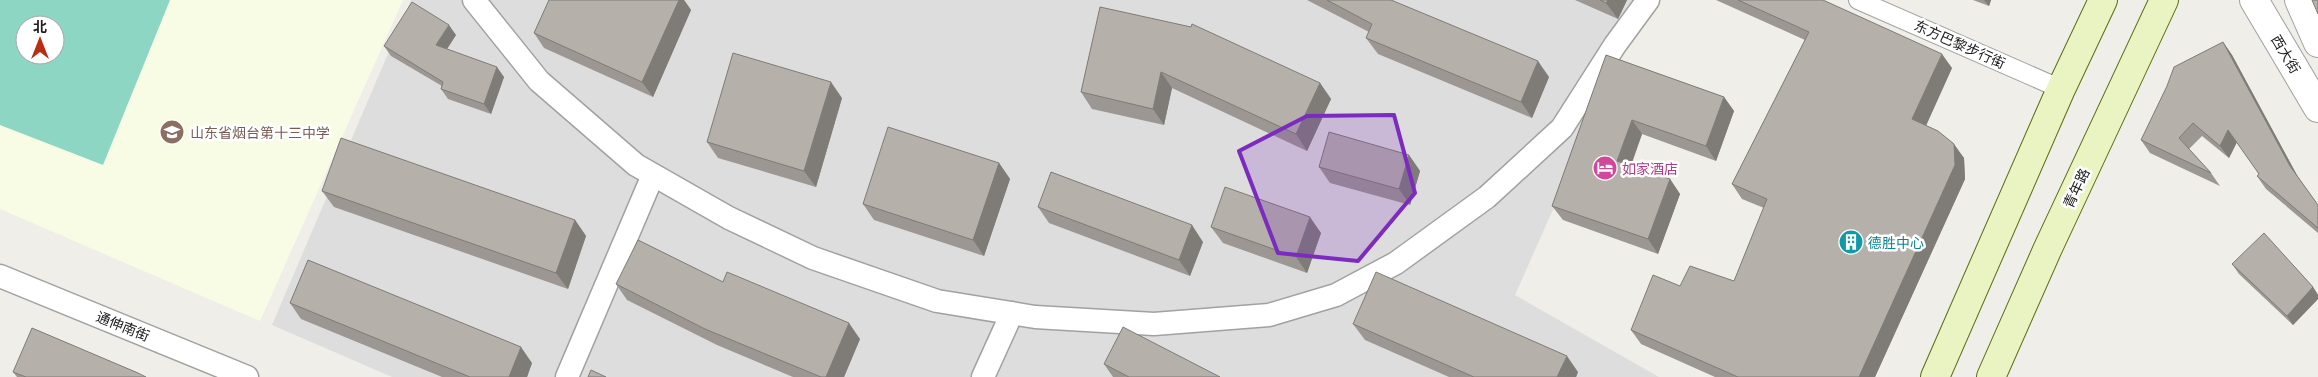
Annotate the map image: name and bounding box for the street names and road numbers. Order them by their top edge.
street label: 东方巴黎步行街 [1911,15,2009,73]
street label: 西大街 [2267,31,2305,77]
street label: 青年路 [2059,165,2093,211]
street label: 通伸南街 [93,307,153,345]

